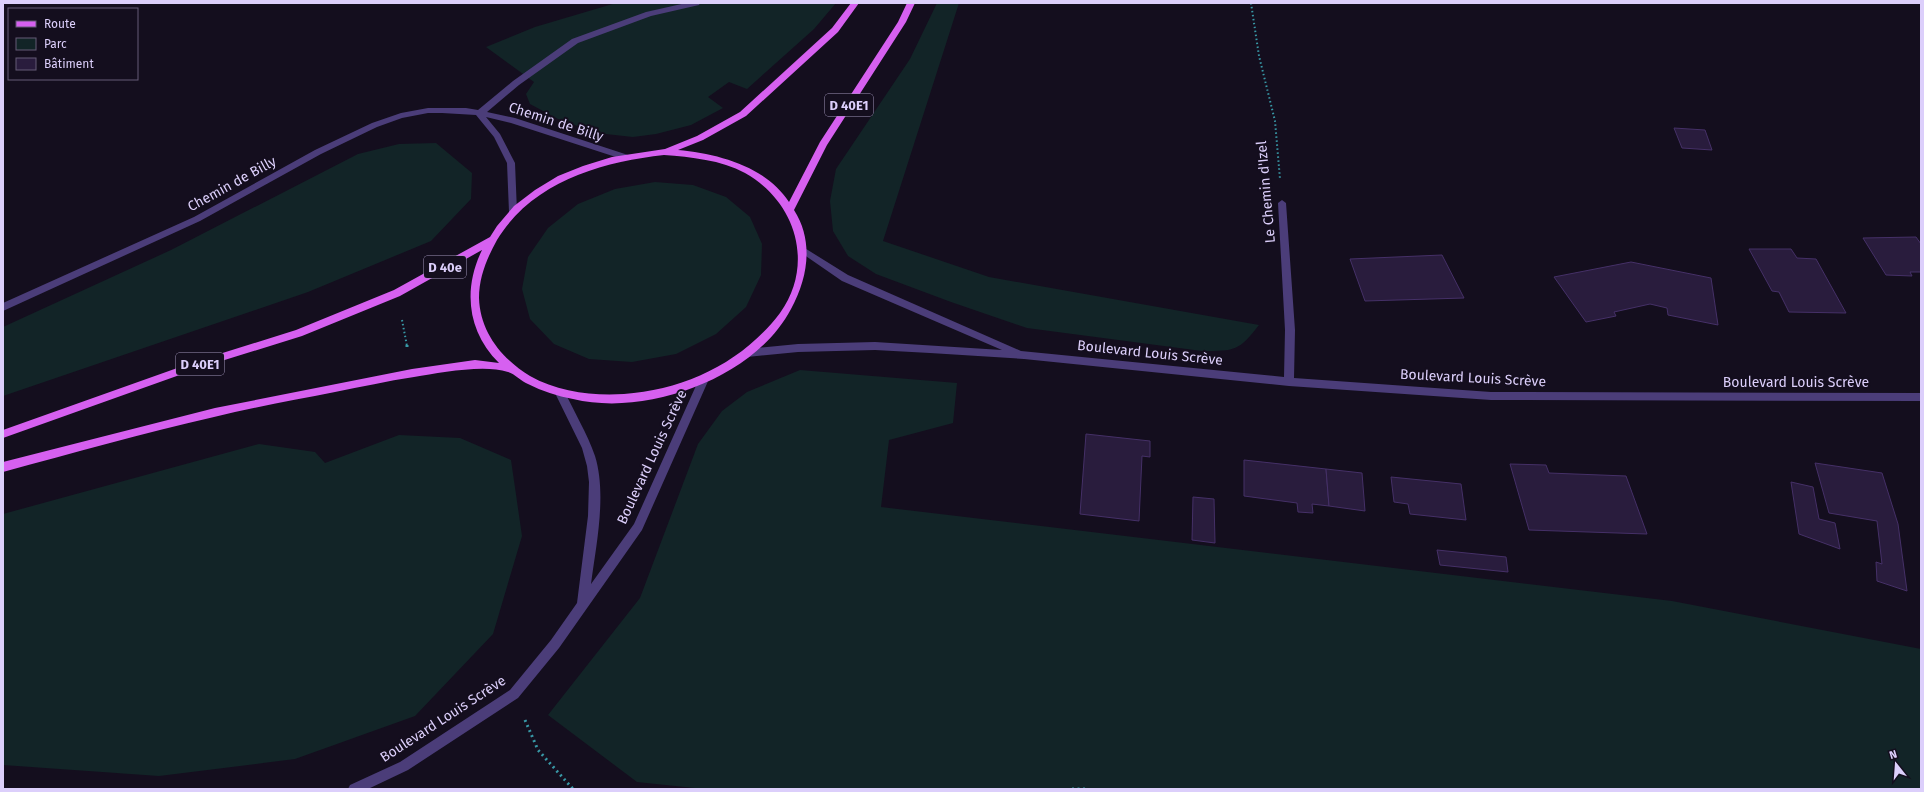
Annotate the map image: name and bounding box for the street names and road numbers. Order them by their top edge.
road number: D 40E1 [825,94,873,116]
street label: Chemin de Billy [507,99,606,145]
street label: Le Chemin d'Izel [1253,140,1279,244]
street label: Chemin de Billy [185,153,279,215]
road number: D 40e [424,256,466,278]
street label: Boulevard Louis Scrève [1076,337,1224,369]
road number: D 40E1 [176,353,224,375]
street label: Boulevard Louis Scrève [1400,366,1546,390]
street label: Boulevard Louis Scrève [1723,374,1869,391]
street label: Boulevard Louis Scrève [613,387,691,527]
street label: Boulevard Louis Scrève [377,672,509,766]

